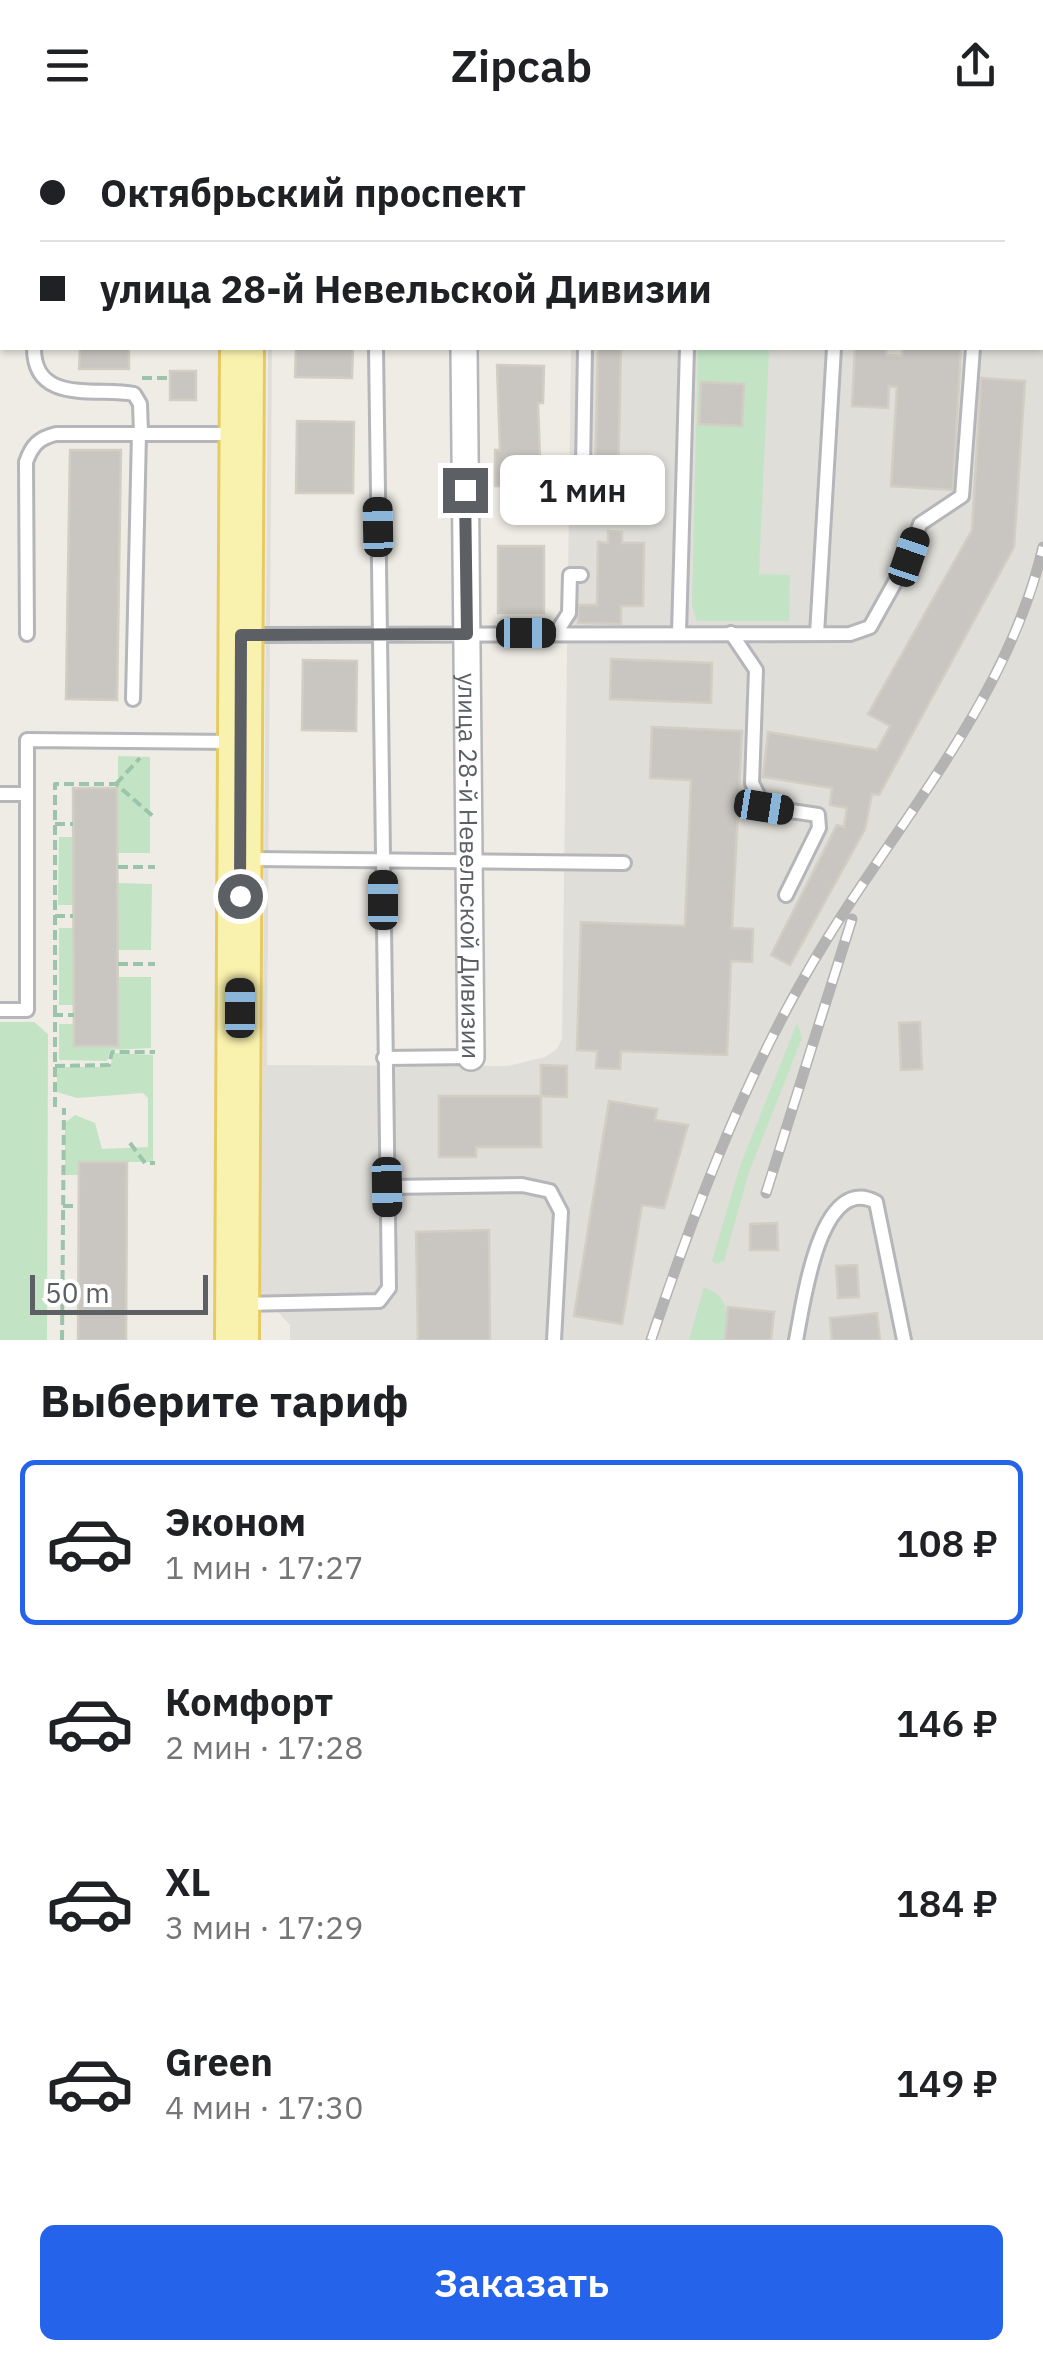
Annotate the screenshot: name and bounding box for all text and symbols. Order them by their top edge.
text: Zipcab [451,36,592,94]
icon: menu [40,38,95,93]
icon: share [948,38,1003,93]
text: Октябрьский проспект [100,168,526,217]
text: улица 28-й Невельской Дивизии [100,264,712,313]
callout: 1 мин [500,455,665,525]
route end [443,468,488,513]
text: 1 мин [538,469,627,511]
car [362,497,394,557]
car [885,524,933,590]
car [496,618,556,648]
street label: улица 28-й Невельской Дивизии [451,673,488,1059]
car [732,787,796,827]
car [368,870,398,930]
route start [218,874,263,919]
car [225,978,255,1038]
car [371,1157,403,1217]
scale bar [30,1270,208,1314]
text: 50 m [45,1274,110,1311]
text: Выберите тариф [40,1371,409,1429]
text: Эконом [165,1497,306,1546]
icon: car [45,1498,135,1588]
text: 108 ₽ [896,1518,998,1567]
text: 1 мин · 17:27 [165,1546,363,1588]
text: Комфорт [165,1677,333,1726]
icon: car [45,1678,135,1768]
text: 146 ₽ [896,1698,998,1747]
text: 2 мин · 17:28 [165,1726,363,1768]
text: XL [165,1857,211,1906]
icon: car [45,1858,135,1948]
text: 184 ₽ [896,1878,998,1927]
text: 3 мин · 17:29 [165,1906,363,1948]
text: Green [165,2037,273,2086]
icon: car [45,2038,135,2128]
text: 149 ₽ [896,2058,998,2107]
text: 4 мин · 17:30 [165,2086,363,2128]
button: Заказать [40,2225,1003,2340]

